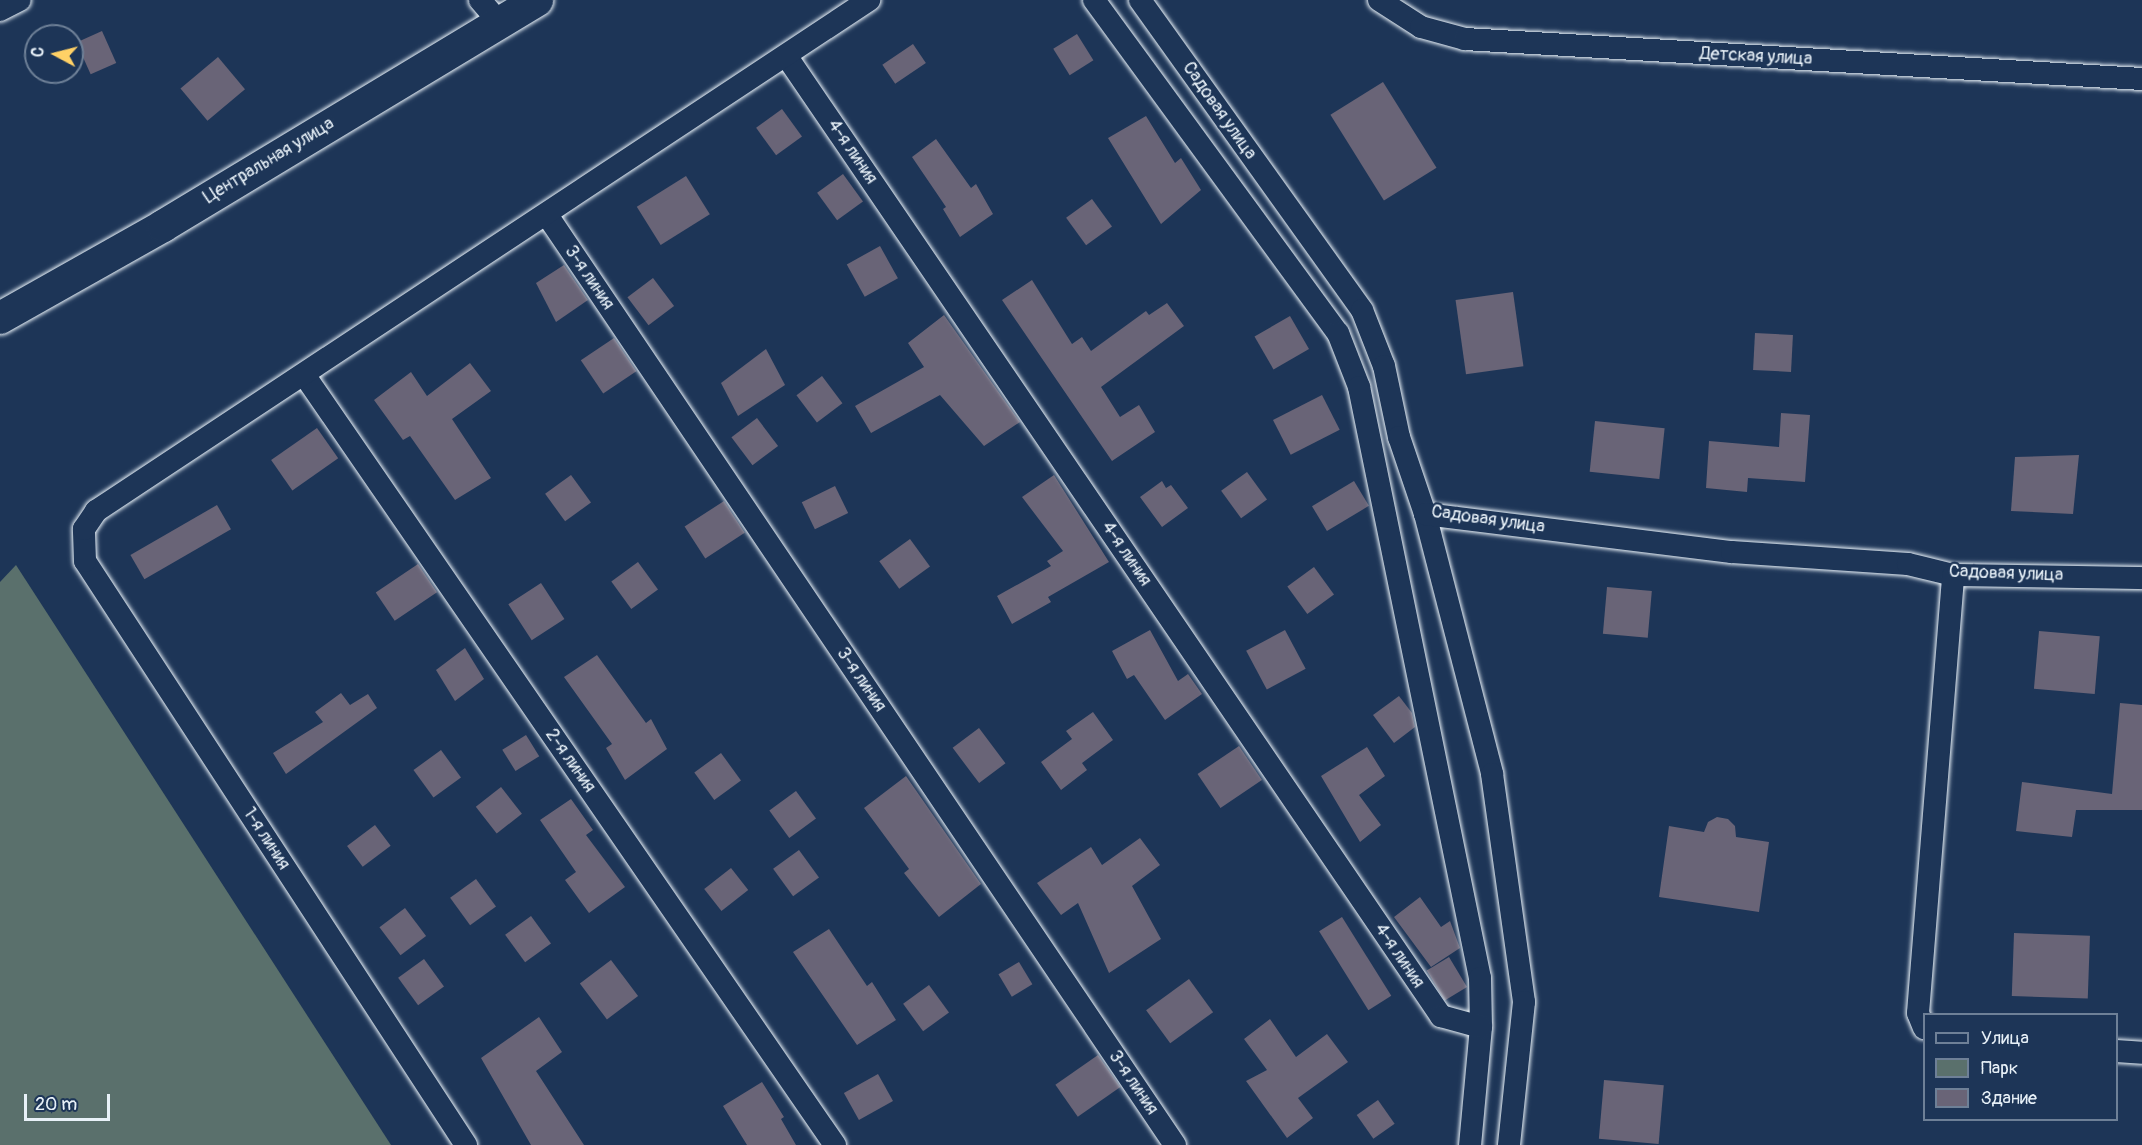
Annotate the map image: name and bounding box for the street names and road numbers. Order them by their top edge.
street label: Детская улица [1699,43,1813,71]
street label: Садовая улица [1177,58,1261,164]
street label: Центральная улица [200,113,338,209]
street label: 4-я линия [823,116,881,188]
street label: 3-я линия [560,242,618,314]
street label: Садовая улица [1430,501,1546,539]
street label: 4-я линия [1097,518,1155,590]
street label: Садовая улица [1948,561,2064,587]
street label: 3-я линия [832,644,890,716]
street label: 2-я линия [540,725,600,797]
street label: 1-я линия [238,804,294,874]
street label: 4-я линия [1370,920,1428,992]
street label: 3-я линия [1104,1047,1162,1119]

